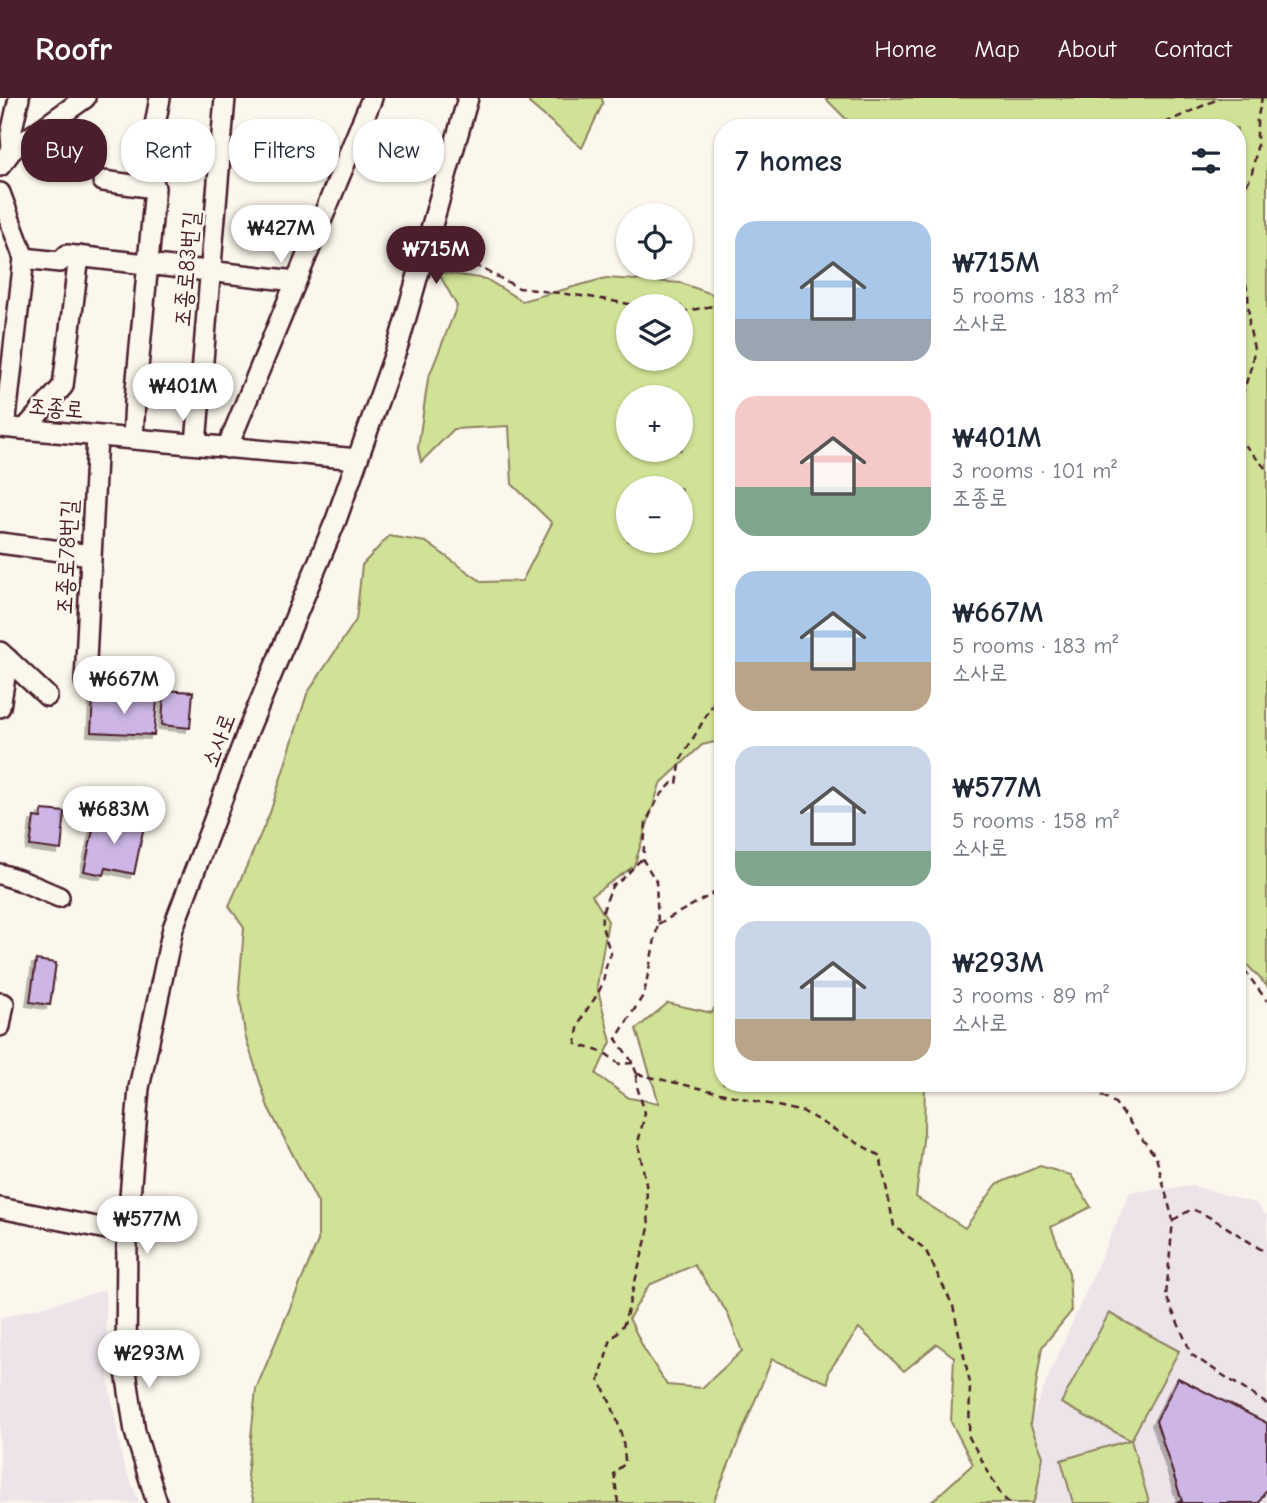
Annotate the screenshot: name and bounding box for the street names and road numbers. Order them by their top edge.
street label: 조종로83번길 [168,210,205,328]
street label: 조종로 [27,392,85,423]
street label: 조종로78번길 [50,499,83,615]
street label: 소사로 [196,709,241,771]

